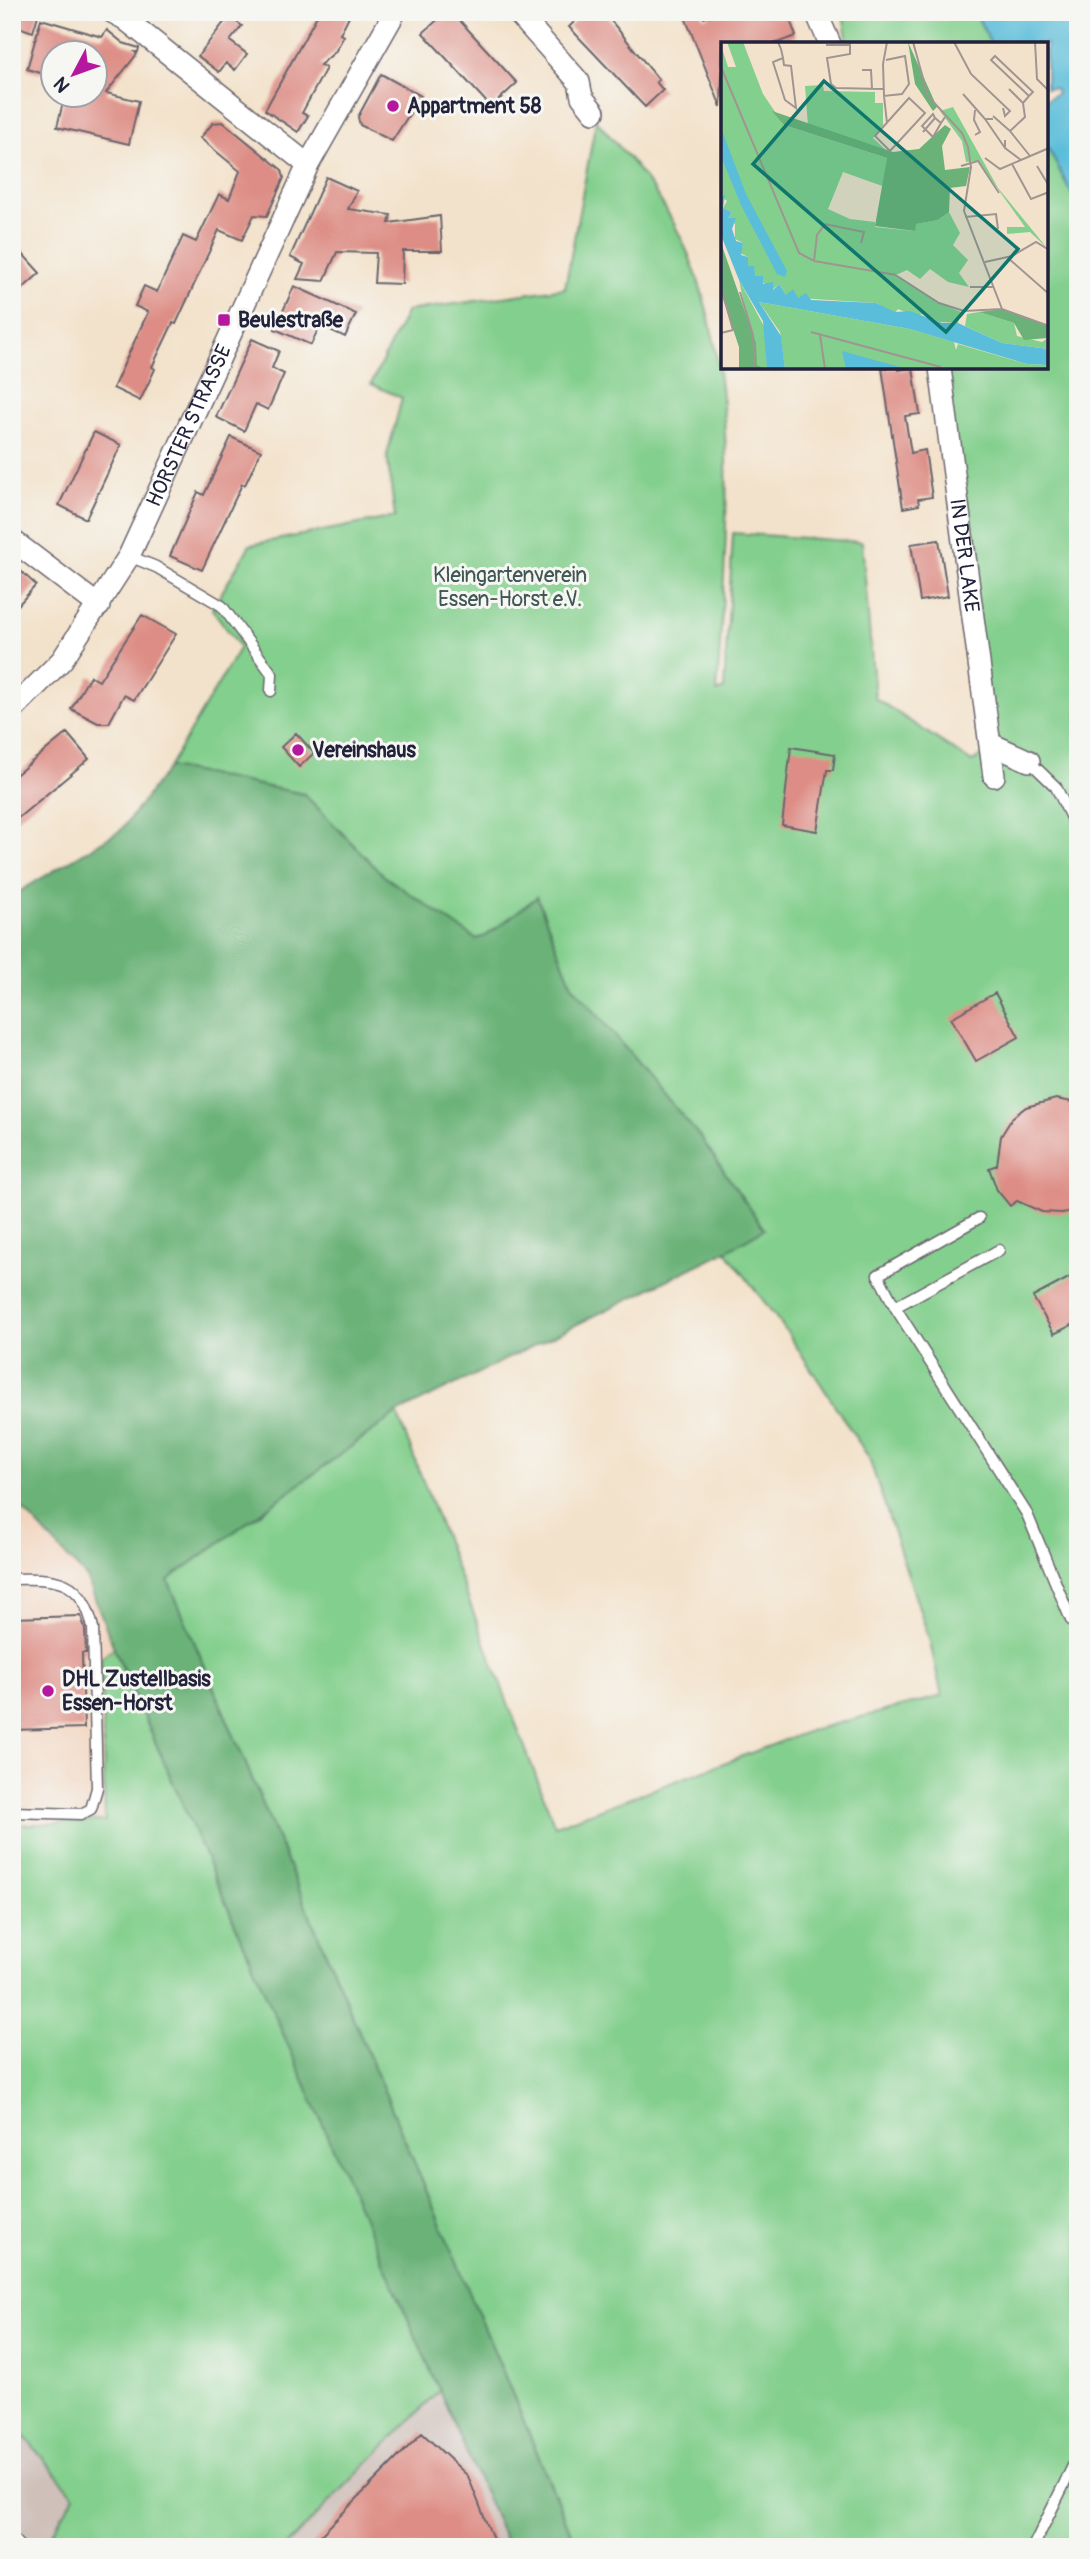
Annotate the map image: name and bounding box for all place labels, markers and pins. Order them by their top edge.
place label: Appartment 58 [407,93,542,120]
marker: Appartment 58 [385,98,401,114]
place label: Beulestraße [238,307,344,334]
marker: Beulestraße [216,312,232,328]
place label: Vereinshaus [312,737,416,764]
marker: Vereinshaus [290,742,306,758]
place label: DHL Zustellbasis Essen-Horst [62,1666,211,1717]
marker: DHL Zustellbasis Essen-Horst [40,1683,56,1699]

